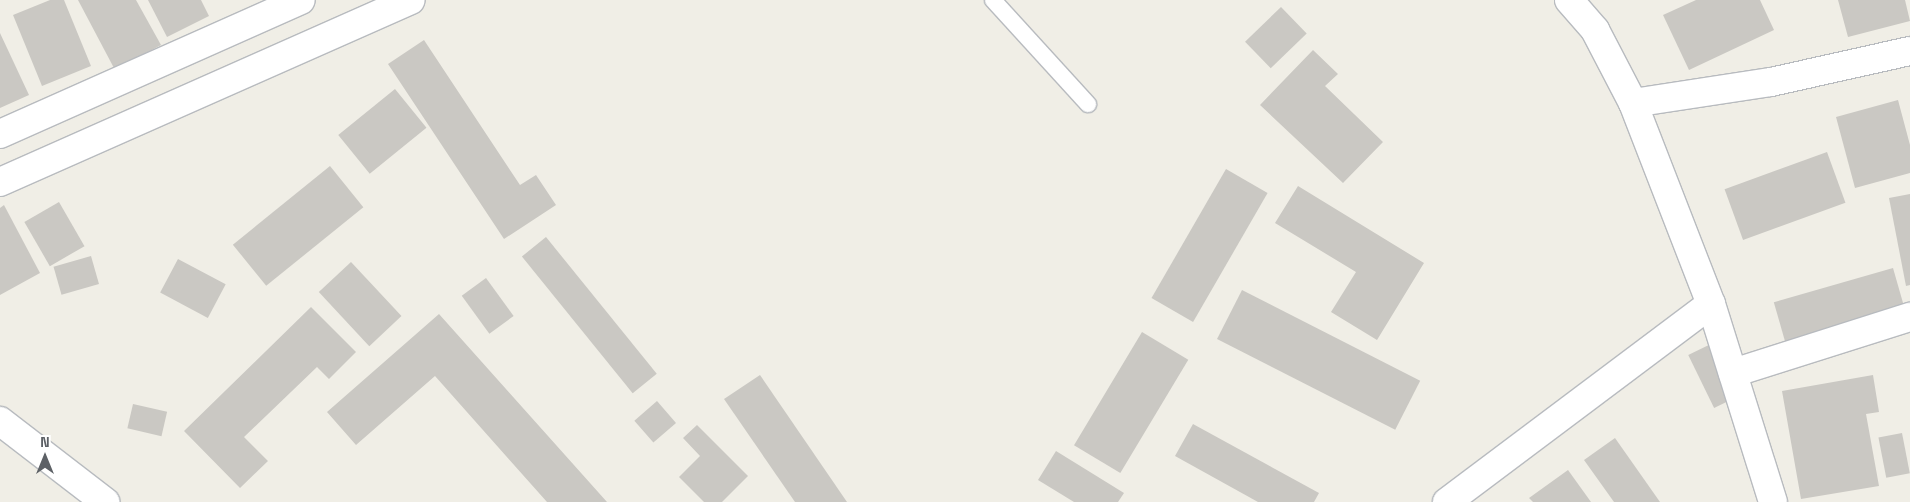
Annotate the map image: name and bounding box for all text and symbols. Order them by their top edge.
north arrow [20,432,70,482]
text: N [40,433,50,451]

